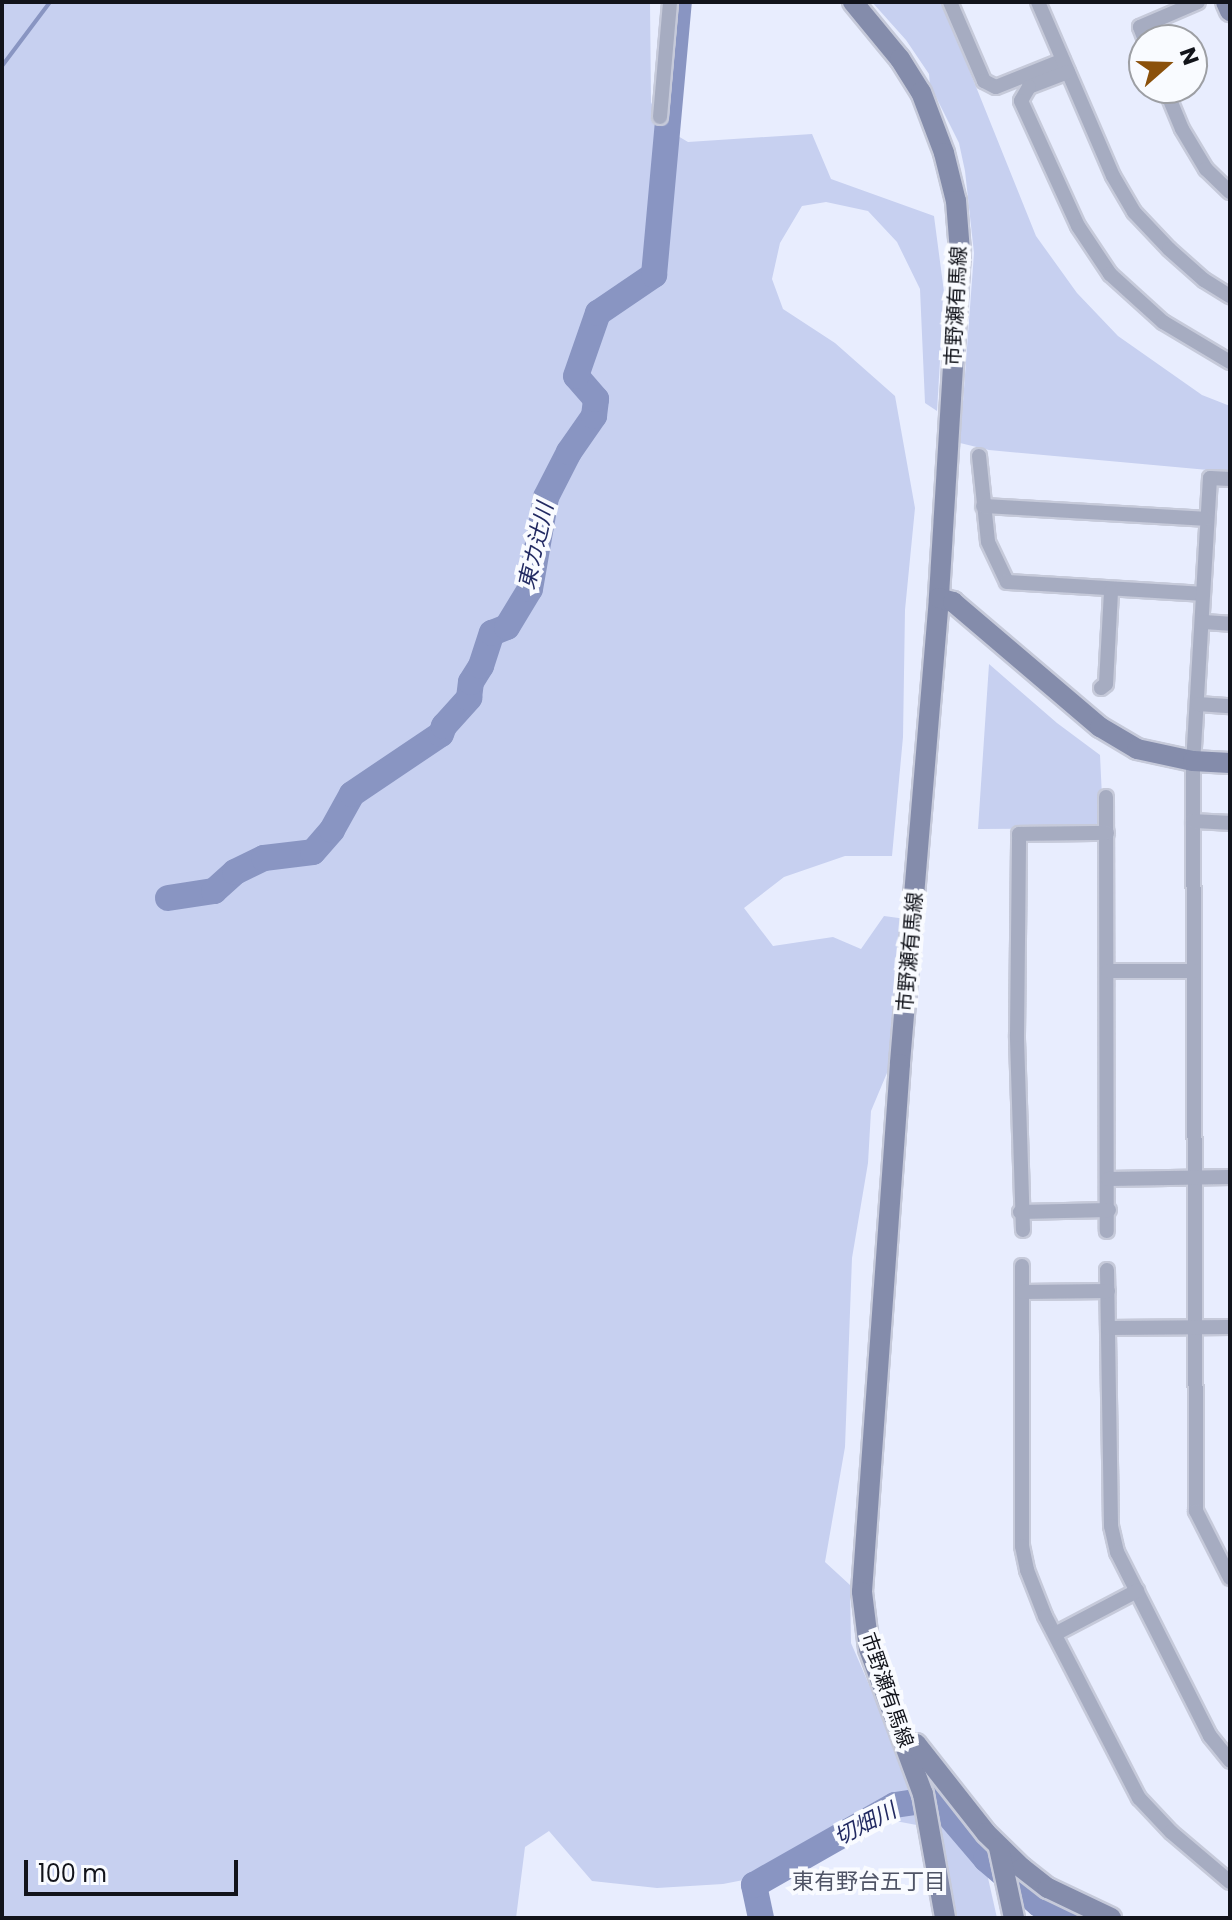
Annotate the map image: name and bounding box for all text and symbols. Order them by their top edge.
north arrow [1128,24,1208,104]
text: N [1172,43,1207,69]
street label: 市野瀬有馬線 [941,245,971,367]
water label: 東カ辻川 [513,500,559,592]
street label: 市野瀬有馬線 [893,891,927,1013]
street label: 市野瀬有馬線 [856,1629,918,1751]
water label: 切畑川 [830,1797,900,1851]
scale bar [28,1844,242,1894]
text: 100 m [38,1857,107,1890]
district label: 東有野台五丁目 [792,1869,946,1895]

